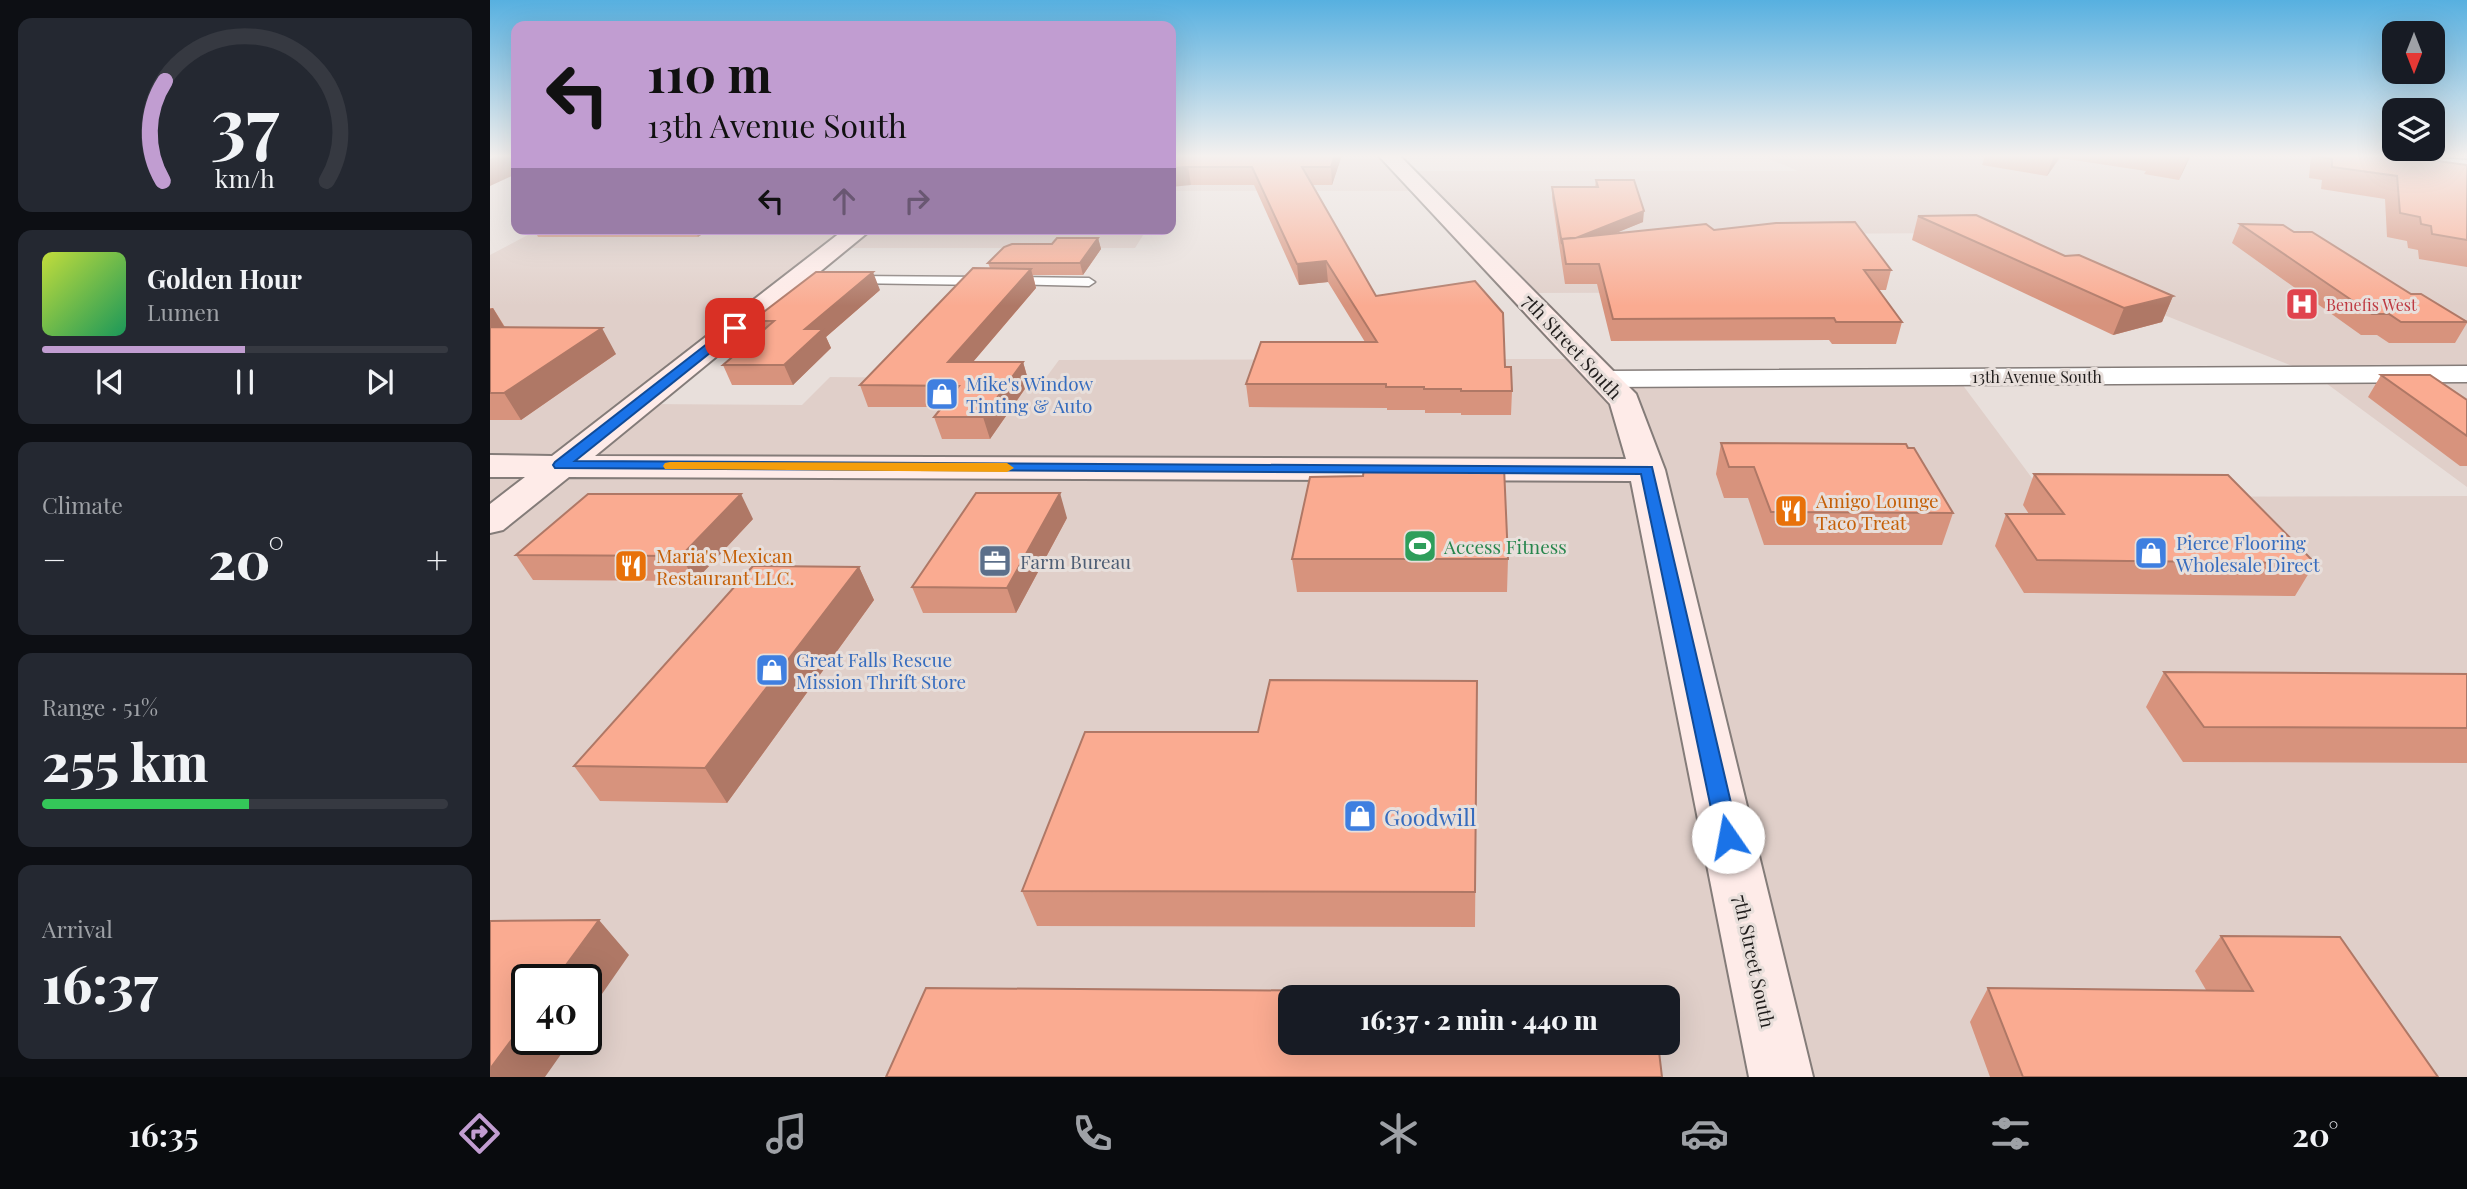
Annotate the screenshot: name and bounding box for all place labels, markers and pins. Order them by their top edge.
hospital icon: Benefis West [2283,285,2321,323]
place label: Benefis West [2326,294,2417,315]
pin [705,298,765,358]
place label: Mike's Window Tinting & Auto [966,370,1094,418]
shop icon: Mike's Window Tinting & Auto [923,375,961,413]
place label: Amigo Lounge Taco Treat [1815,487,1939,535]
restaurant icon: Amigo Lounge Taco Treat [1772,492,1810,530]
sports icon: Access Fitness [1401,527,1439,565]
place label: Pierce Flooring Wholesale Direct [2175,529,2320,577]
place label: Access Fitness [1443,533,1567,559]
shop icon: Pierce Flooring Wholesale Direct [2132,534,2170,572]
place label: Maria's Mexican Restaurant LLC. [656,542,794,590]
office icon: Farm Bureau [976,542,1014,580]
restaurant icon: Maria's Mexican Restaurant LLC. [612,547,650,585]
place label: Farm Bureau [1020,548,1131,574]
place label: Great Falls Rescue Mission Thrift Store [796,646,966,694]
shop icon: Great Falls Rescue Mission Thrift Store [753,651,791,689]
shop icon: Goodwill [1341,797,1379,835]
place label: Goodwill [1384,801,1477,832]

